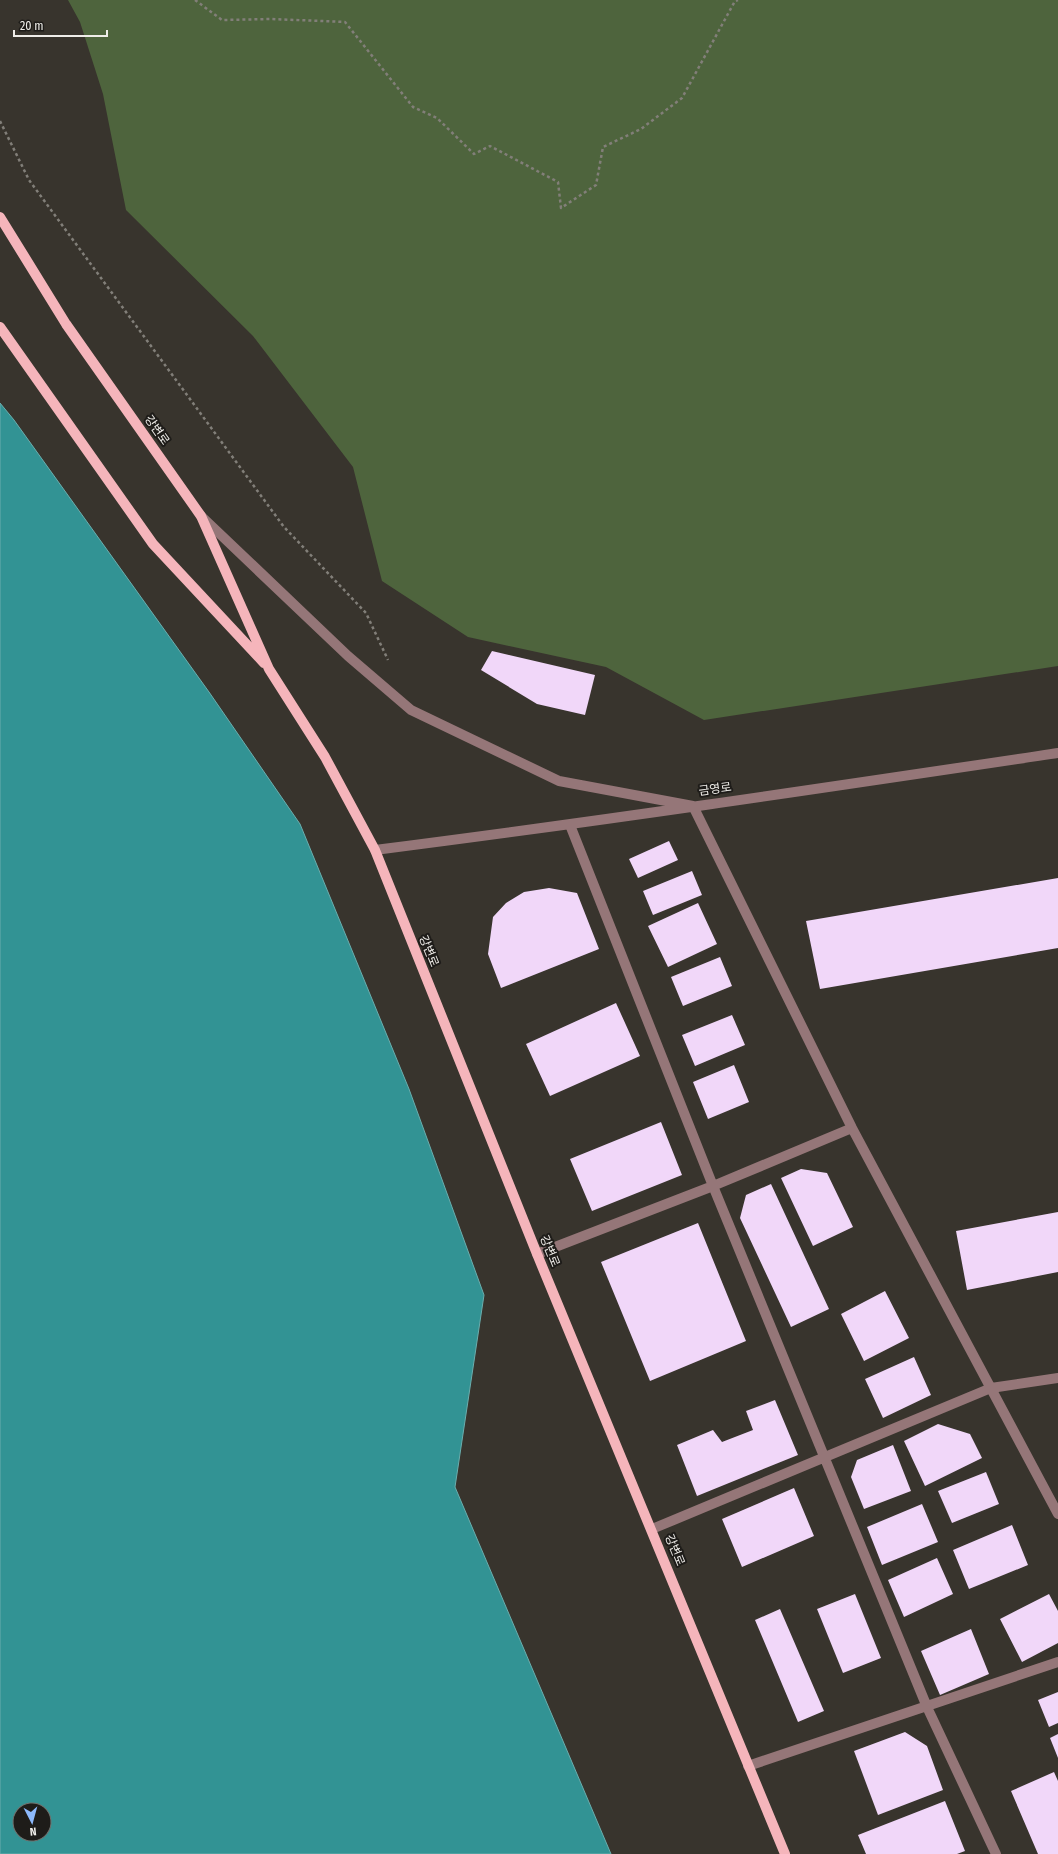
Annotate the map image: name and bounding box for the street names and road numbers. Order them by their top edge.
street label: 강변로 [142,412,172,448]
street label: 금영로 [698,780,732,798]
street label: 강변로 [416,933,442,969]
street label: 강변로 [537,1233,563,1269]
street label: 강변로 [662,1532,688,1568]

